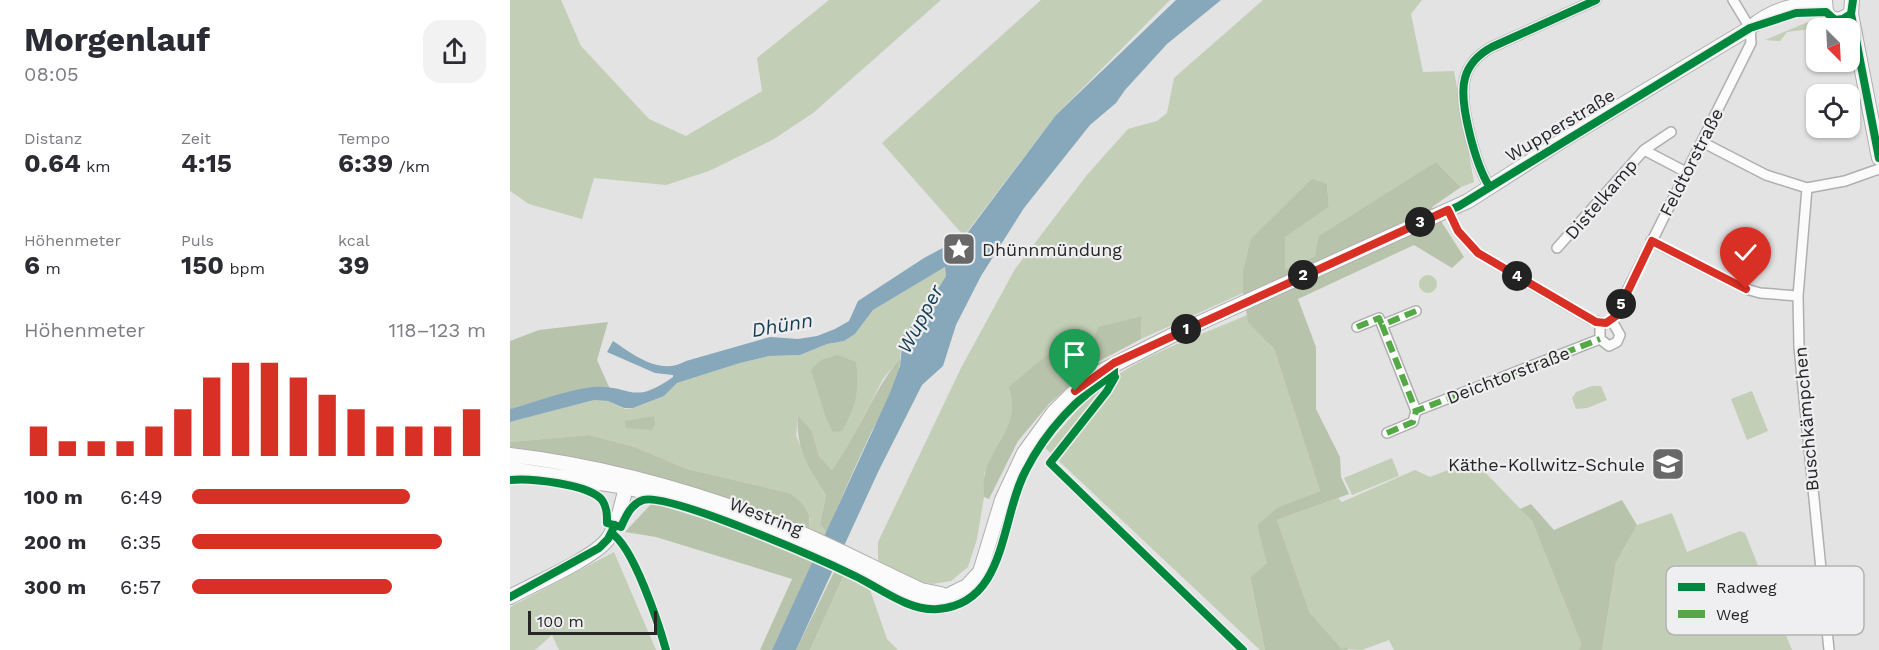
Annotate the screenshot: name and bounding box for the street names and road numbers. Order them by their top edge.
street label: Wupperstraße [1502,84,1618,166]
street label: Feldtorstraße [1655,105,1727,219]
street label: Distelkamp [1561,155,1641,243]
street label: Deichtorstraße [1443,342,1573,408]
street label: Buschkämpchen [1789,346,1823,492]
street label: Westring [726,492,806,540]

